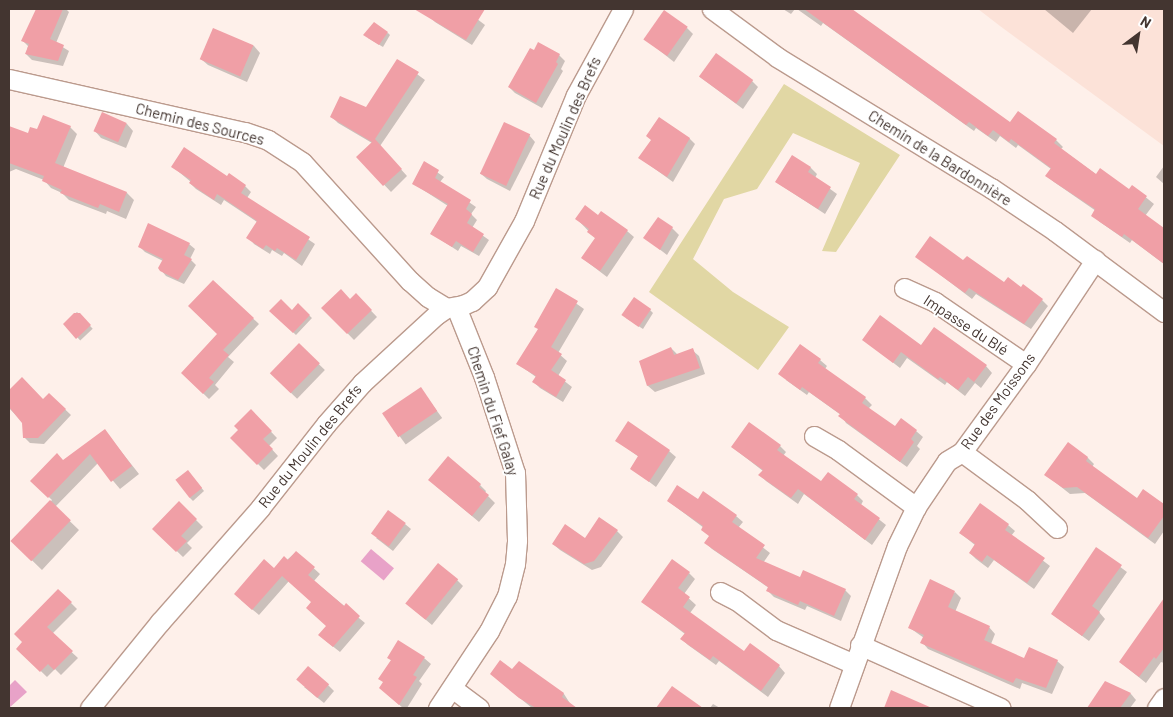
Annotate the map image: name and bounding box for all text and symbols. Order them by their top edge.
north arrow [1113,10,1163,60]
text: N [1138,12,1154,31]
street label: Rue du Moulin des Brefs [525,54,605,202]
street label: Chemin des Sources [134,99,266,149]
street label: Chemin de la Bardonnière [865,106,1015,210]
street label: Impasse du Blé [920,291,1012,359]
street label: Chemin du Fief Galay [464,344,522,478]
street label: Rue des Moissons [957,349,1039,453]
street label: Rue du Moulin des Brefs [255,380,365,512]

